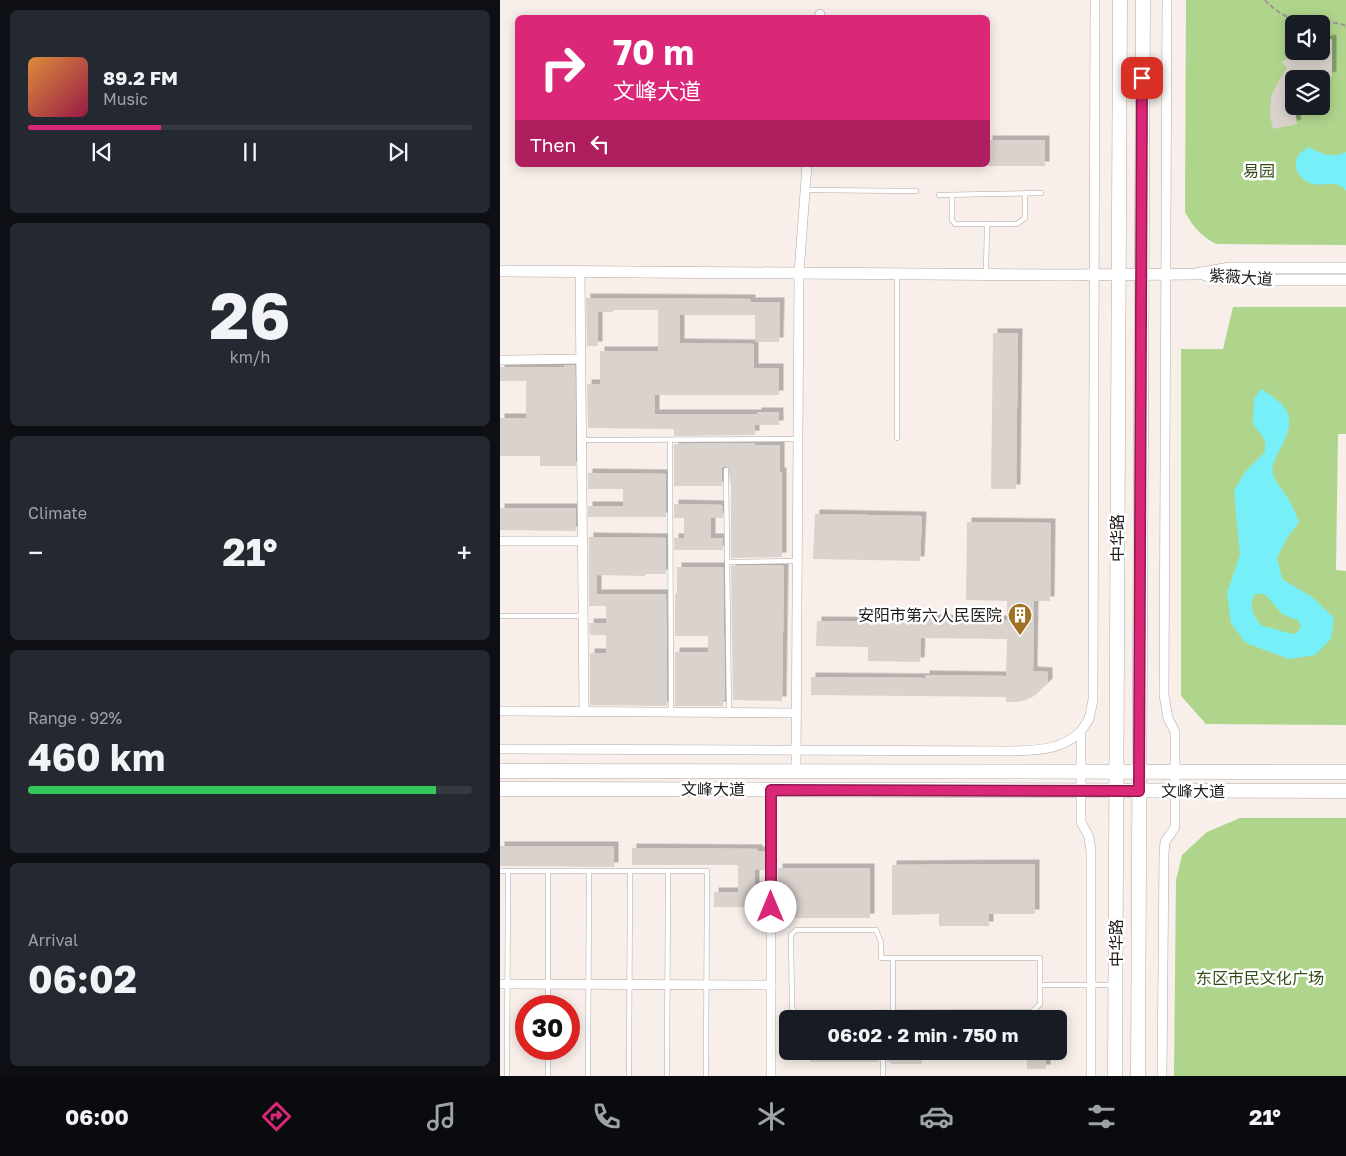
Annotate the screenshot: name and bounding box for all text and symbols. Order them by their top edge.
map controls [1285,15,1330,115]
button: sound [1285,15,1330,60]
text: 70 m [613,31,694,73]
icon: right [530,35,595,100]
pin [1121,57,1163,99]
icon: arrive [1128,64,1156,92]
text: 89.2 FM [103,66,178,89]
button: layers [1285,70,1330,115]
text: 文峰大道 [613,77,701,104]
text: Music [103,89,148,109]
icon: left [586,130,614,158]
text: Then [530,133,576,156]
icon: previous [88,138,116,166]
icon: pause [236,138,264,166]
icon: next [384,138,412,166]
park label: 易园 [1243,161,1275,181]
street label: 紫薇大道 [1208,265,1274,289]
text: 26 [210,275,290,353]
text: km/h [230,347,270,367]
text: Climate [28,503,87,523]
street label: 中华路 [1107,514,1127,562]
text: 21° [223,529,278,574]
text: − [28,536,43,569]
text: + [457,536,472,569]
building icon: 安阳市第六人民医院 [1007,602,1033,636]
place label: 安阳市第六人民医院 [858,605,1002,625]
text: Range · 92% [28,708,122,728]
text: 460 km [28,734,165,779]
street label: 文峰大道 [681,779,745,799]
street label: 文峰大道 [1161,781,1225,801]
position arrow [744,880,796,932]
street label: 中华路 [1106,919,1126,967]
text: Arrival [28,930,78,950]
text: 06:02 [28,956,137,1001]
park label: 东区市民文化广场 [1196,968,1324,988]
speed limit sign: 30 [515,995,580,1060]
text: 06:02 · 2 min · 750 m [828,1023,1018,1046]
icon: directions [259,1099,294,1134]
icon: music [424,1099,459,1134]
icon: phone [589,1099,624,1134]
icon: climate [754,1099,789,1134]
icon: car [919,1099,954,1134]
icon: filters [1084,1099,1119,1134]
text: 06:00 [65,1103,129,1130]
text: 21° [1249,1103,1281,1130]

